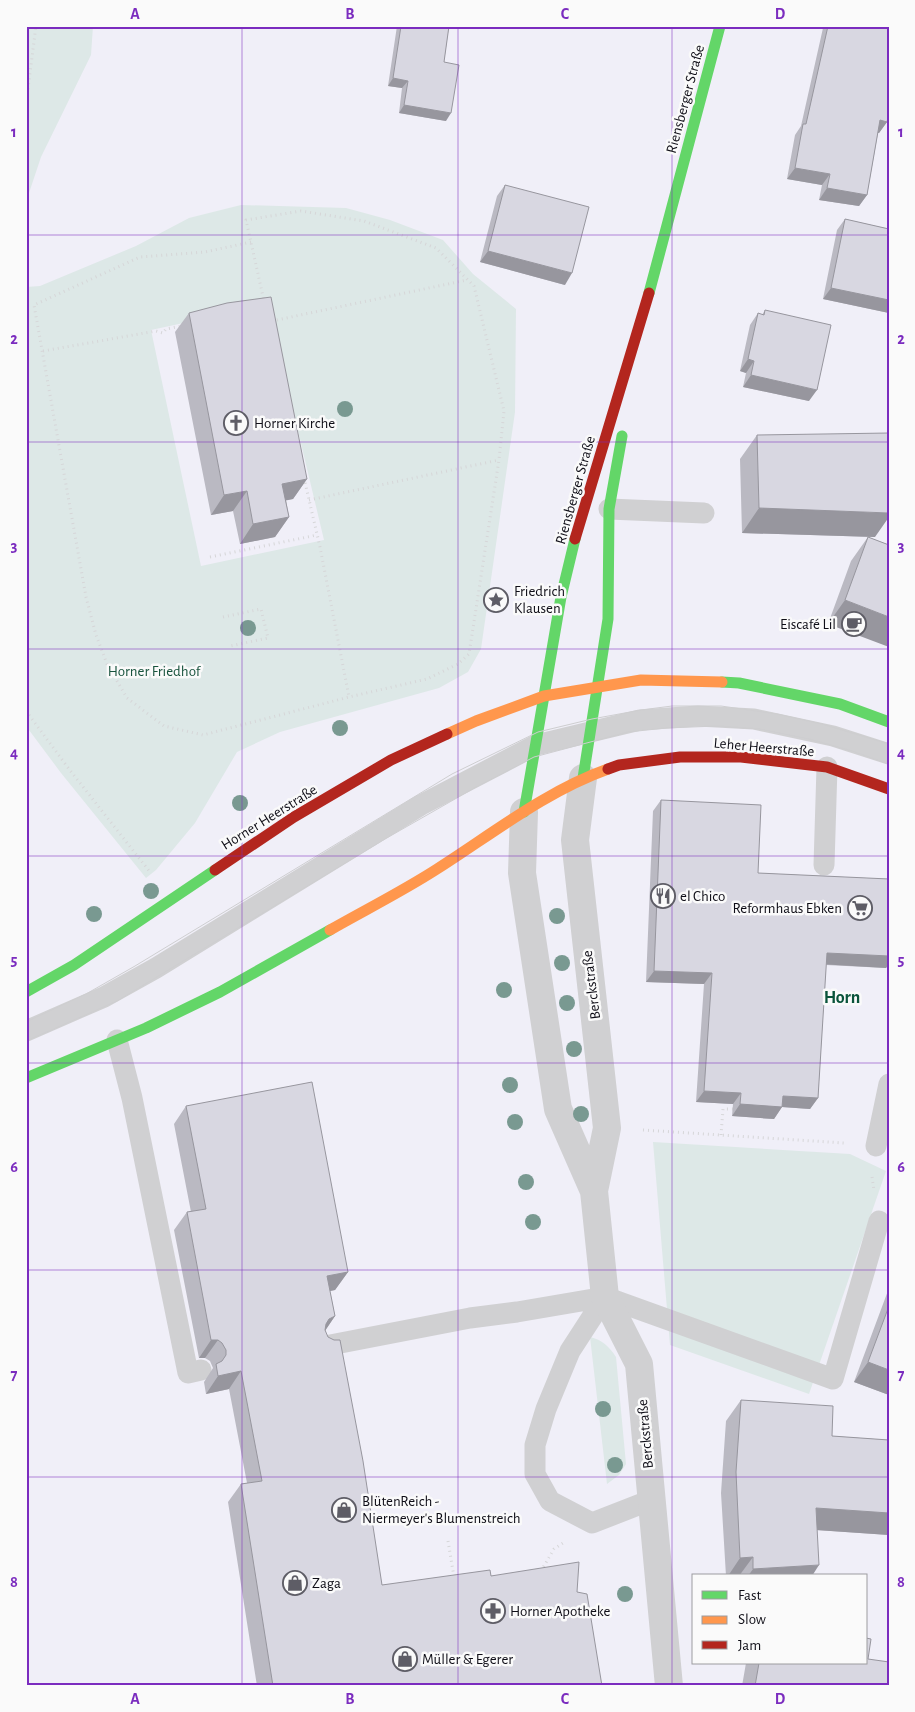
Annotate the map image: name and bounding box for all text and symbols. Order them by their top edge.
text: A [130,6,140,22]
text: B [345,6,355,22]
text: C [561,6,570,22]
text: D [775,6,786,22]
street label: Riensberger Straße [664,43,707,155]
text: 1 [11,124,17,140]
text: 1 [898,124,904,140]
text: 2 [10,331,18,347]
text: 2 [897,331,905,347]
church icon: Horner Kirche [223,410,249,436]
place label: Horner Kirche [254,416,335,431]
street label: Riensberger Straße [553,434,598,546]
text: 3 [11,538,18,554]
text: 3 [898,538,905,554]
place label: Friedrich Klausen [514,584,565,616]
place icon: Friedrich Klausen [483,587,509,613]
cafe icon: Eiscafé Lil [841,611,867,637]
place label: Eiscafé Lil [780,617,836,632]
park label: Horner Friedhof [108,664,202,679]
street label: Leher Heerstraße [713,736,815,759]
text: 4 [10,745,18,761]
text: 4 [897,745,905,761]
street label: Horner Heerstraße [219,782,320,853]
restaurant icon: el Chico [650,883,676,909]
place label: el Chico [680,889,725,904]
supermarket icon: Reformhaus Ebken [847,895,873,921]
place label: Reformhaus Ebken [732,901,842,916]
street label: Berckstraße [580,949,603,1020]
text: 5 [11,952,18,968]
text: 5 [898,952,905,968]
district label: Horn [824,989,860,1007]
text: 6 [10,1159,18,1175]
text: 6 [897,1159,905,1175]
text: 7 [11,1367,18,1383]
text: 7 [898,1367,905,1383]
street label: Berckstraße [635,1399,656,1469]
place label: BlütenReich - Niermeyer's Blumenstreich [362,1494,521,1526]
shop icon: BlütenReich - Niermeyer's Blumenstreich [331,1497,357,1523]
shop icon: Zaga [282,1570,308,1596]
text: 8 [10,1574,18,1590]
legend [692,1574,868,1664]
text: 8 [897,1574,905,1590]
place label: Zaga [312,1576,341,1591]
text: Fast [738,1588,762,1603]
pharmacy icon: Horner Apotheke [480,1598,506,1624]
place label: Horner Apotheke [510,1604,610,1619]
text: Slow [738,1612,766,1627]
text: Jam [738,1638,761,1653]
shop icon: Müller & Egerer [392,1646,418,1672]
place label: Müller & Egerer [422,1652,513,1667]
text: A [130,1691,140,1707]
text: B [345,1691,355,1707]
text: C [561,1691,570,1707]
text: D [775,1691,786,1707]

